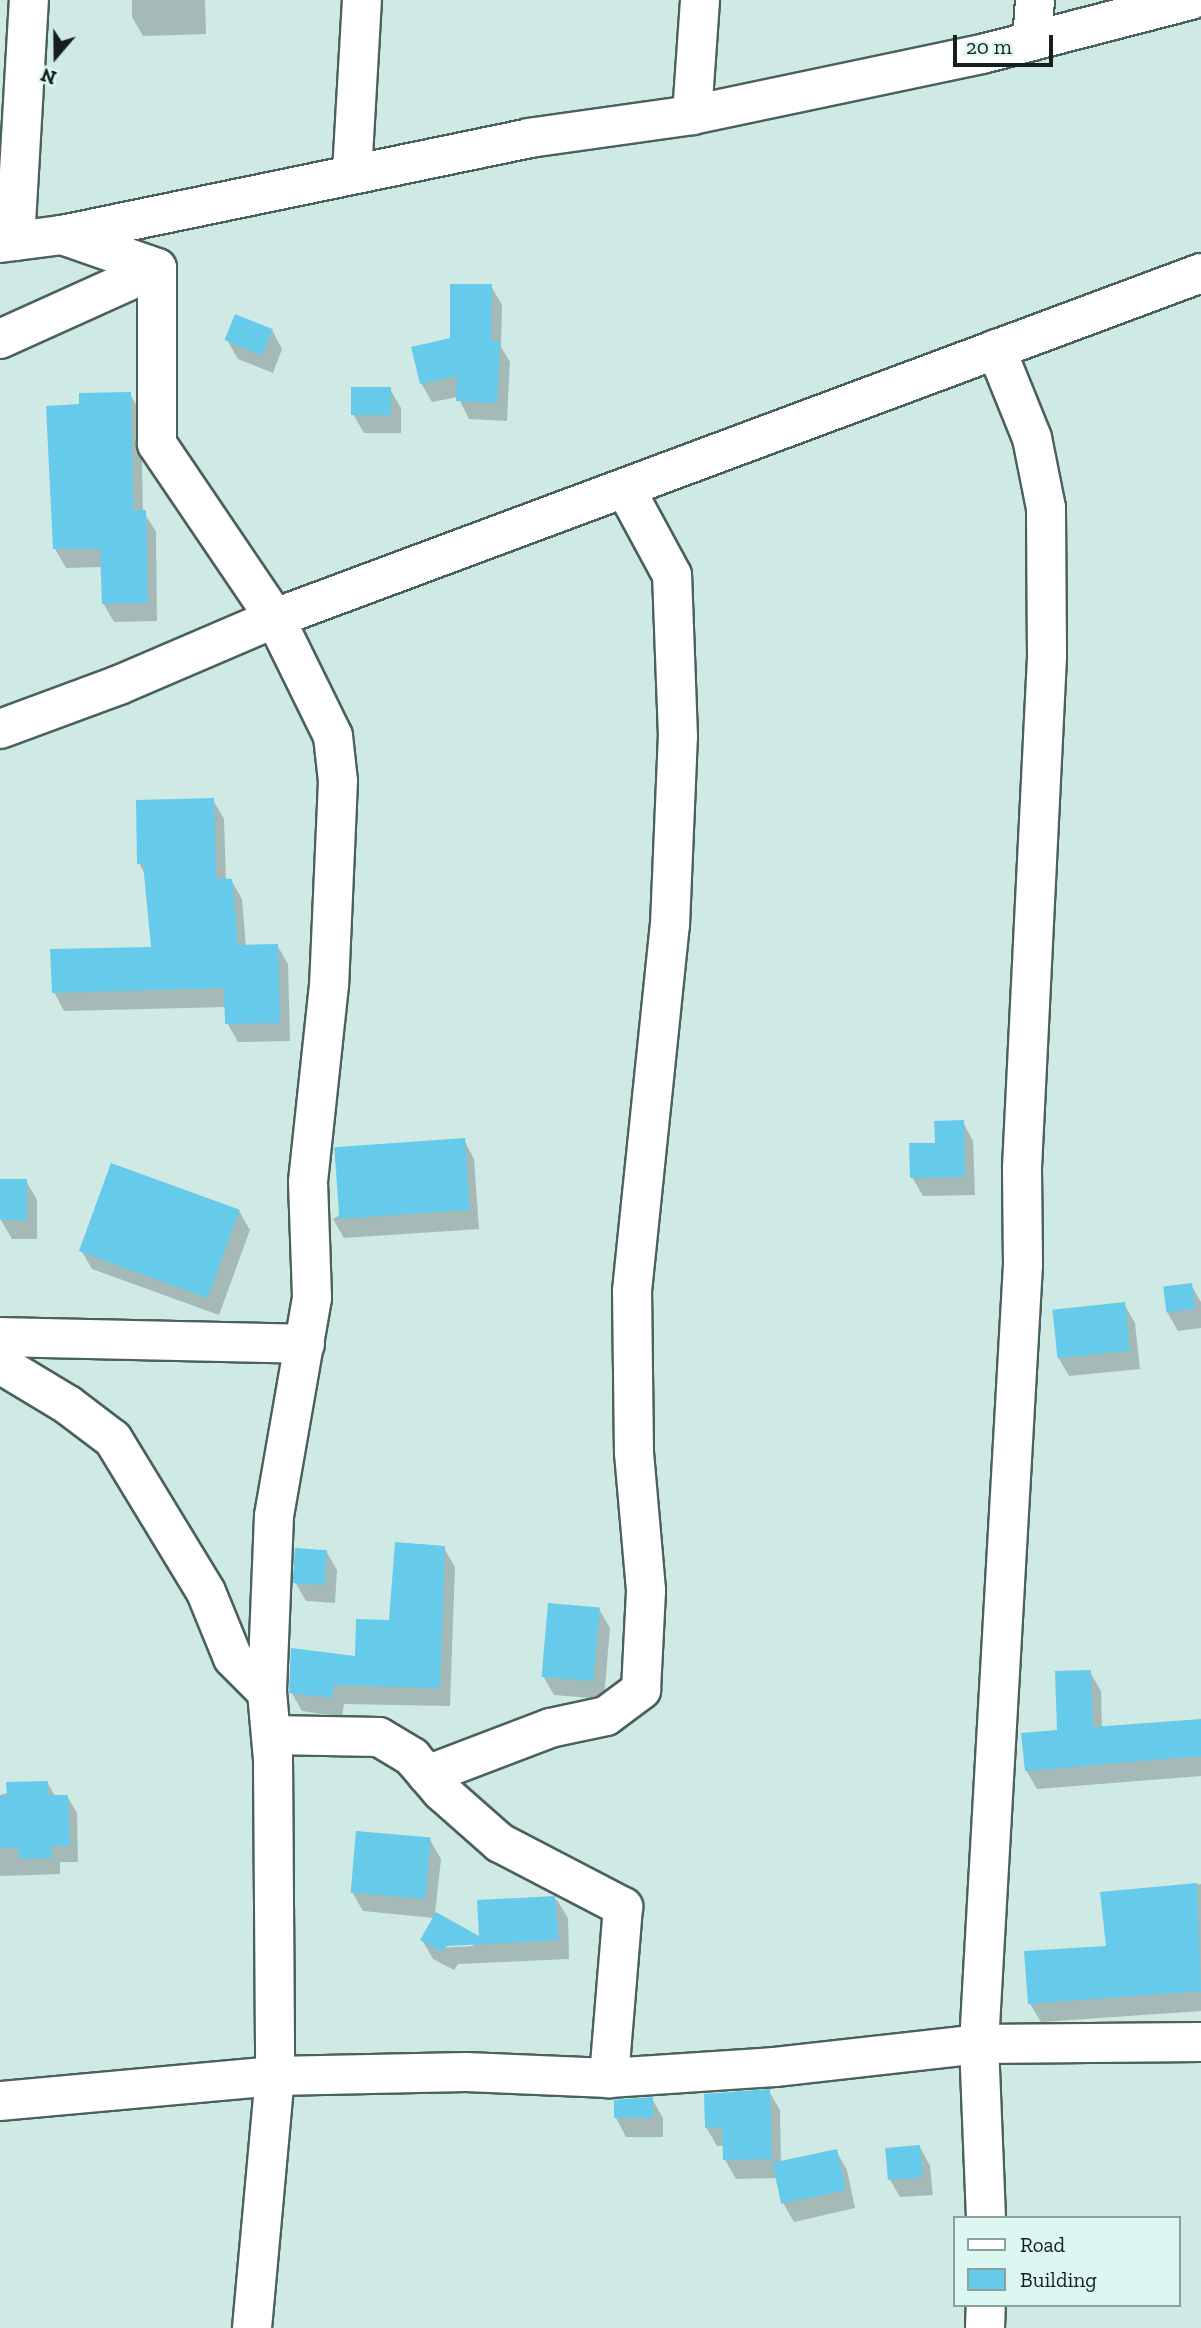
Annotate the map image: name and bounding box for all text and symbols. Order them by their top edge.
north arrow [21,21,91,91]
scale bar [956,21,1056,65]
text: 20 m [966,34,1012,59]
text: N [38,63,59,89]
legend [953,2216,1180,2307]
text: Road [1020,2232,1065,2257]
text: Building [1020,2267,1097,2292]

